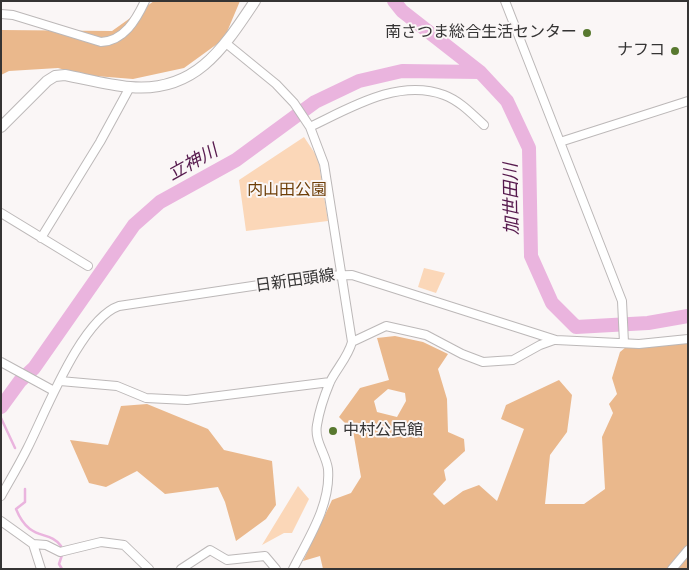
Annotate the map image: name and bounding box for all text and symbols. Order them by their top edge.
place label: 南さつま総合生活センター [385,23,577,43]
marker: 南さつま総合生活センター [581,27,593,39]
place label: ナフコ [617,41,665,61]
marker: ナフコ [669,45,681,57]
water label: 立神川 [164,140,222,186]
water label: 加世田川 [501,163,523,235]
park label: 内山田公園 [247,181,327,201]
street label: 日新田頭線 [254,266,336,296]
place label: 中村公民館 [343,421,423,441]
marker: 中村公民館 [327,425,339,437]

